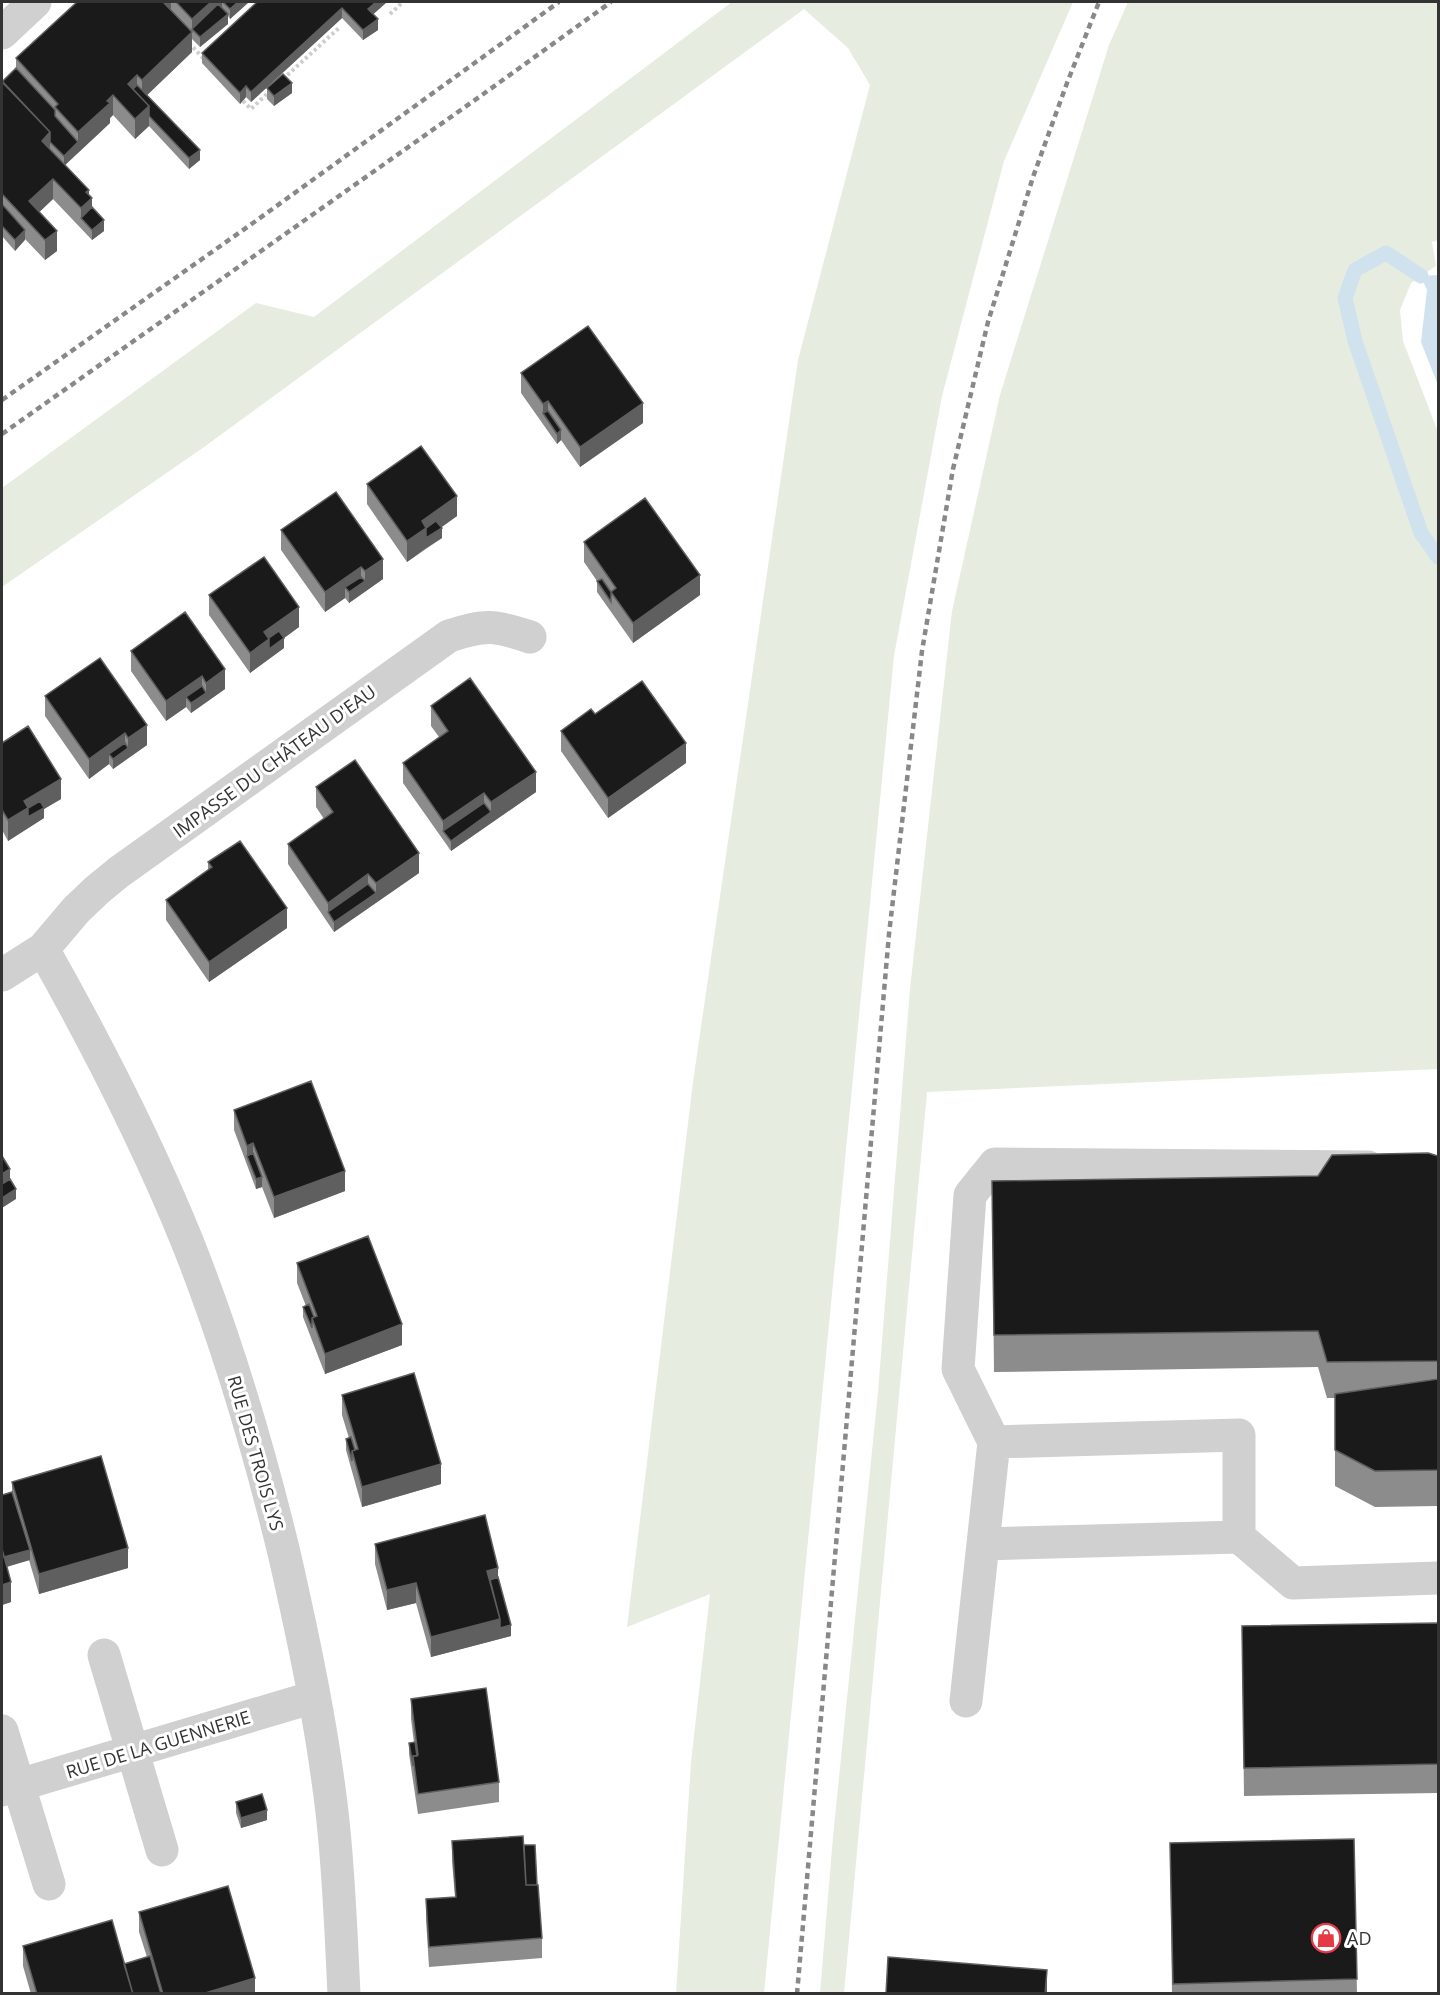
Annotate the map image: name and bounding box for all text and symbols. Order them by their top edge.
street label: IMPASSE DU CHÂTEAU D'EAU [168,679,380,843]
street label: RUE DES TROIS LYS [222,1373,290,1534]
street label: RUE DE LA GUENNERIE [63,1705,253,1783]
shop icon: AD [1310,1922,1342,1954]
place label: AD [1347,1926,1371,1950]

